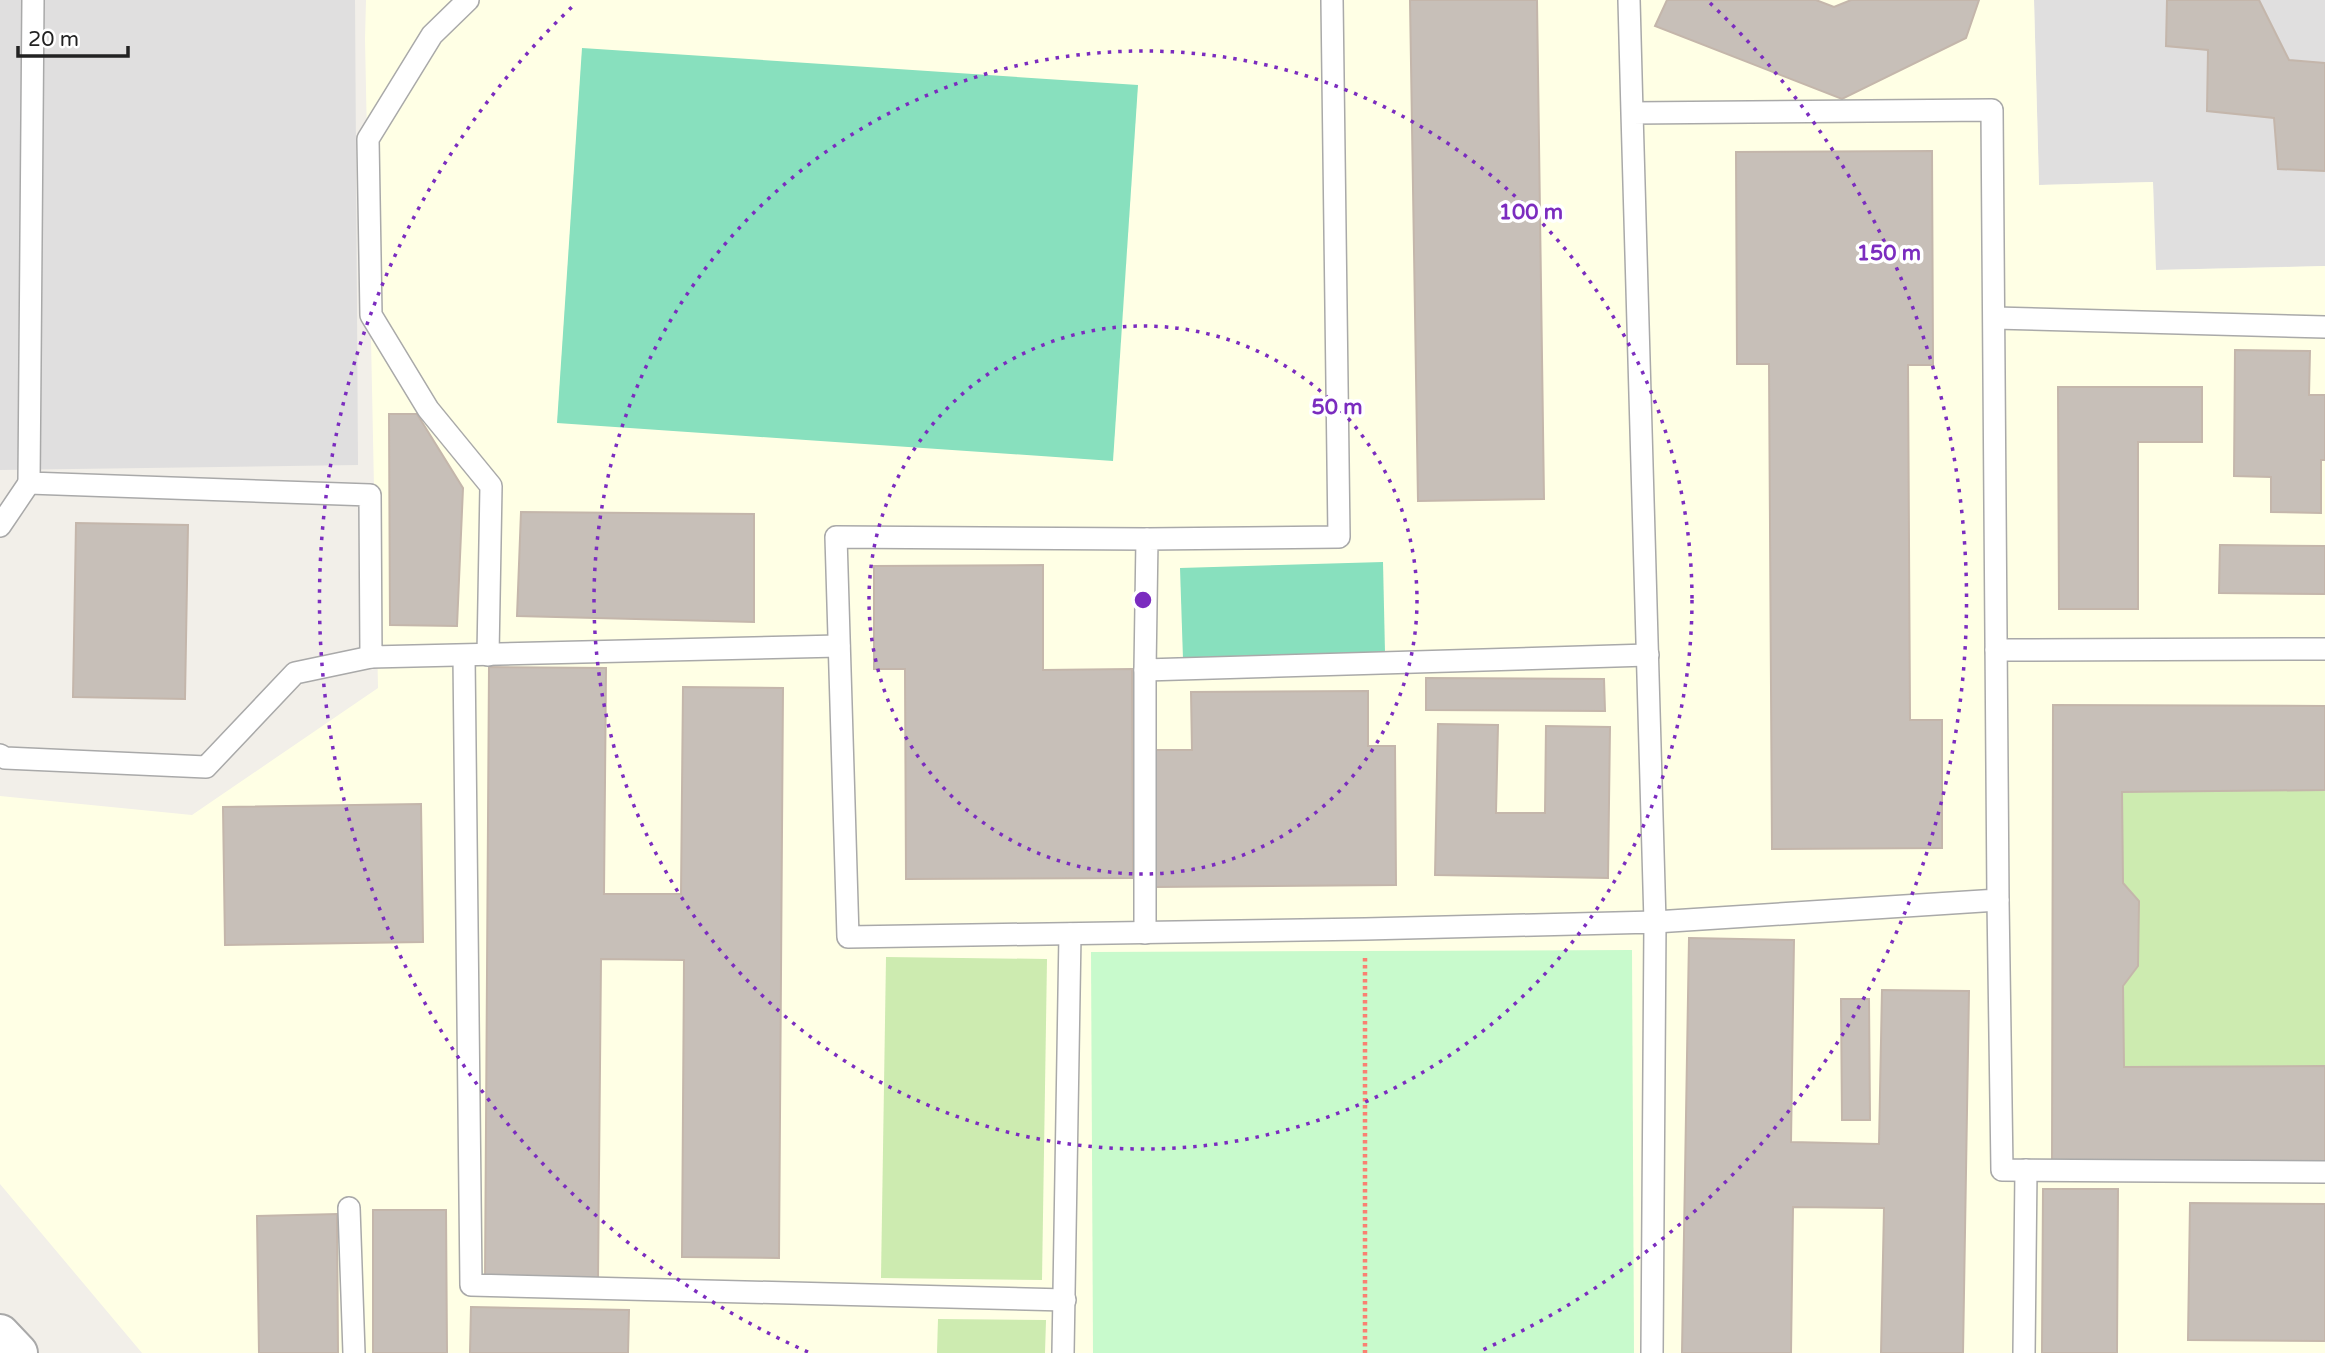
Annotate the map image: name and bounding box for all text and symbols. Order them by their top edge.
scale bar [18,14,128,58]
text: 20 m [28,27,79,52]
text: 100 m [1499,200,1563,225]
text: 150 m [1857,241,1921,266]
text: 50 m [1311,395,1363,420]
centre of rings [1131,588,1155,612]

